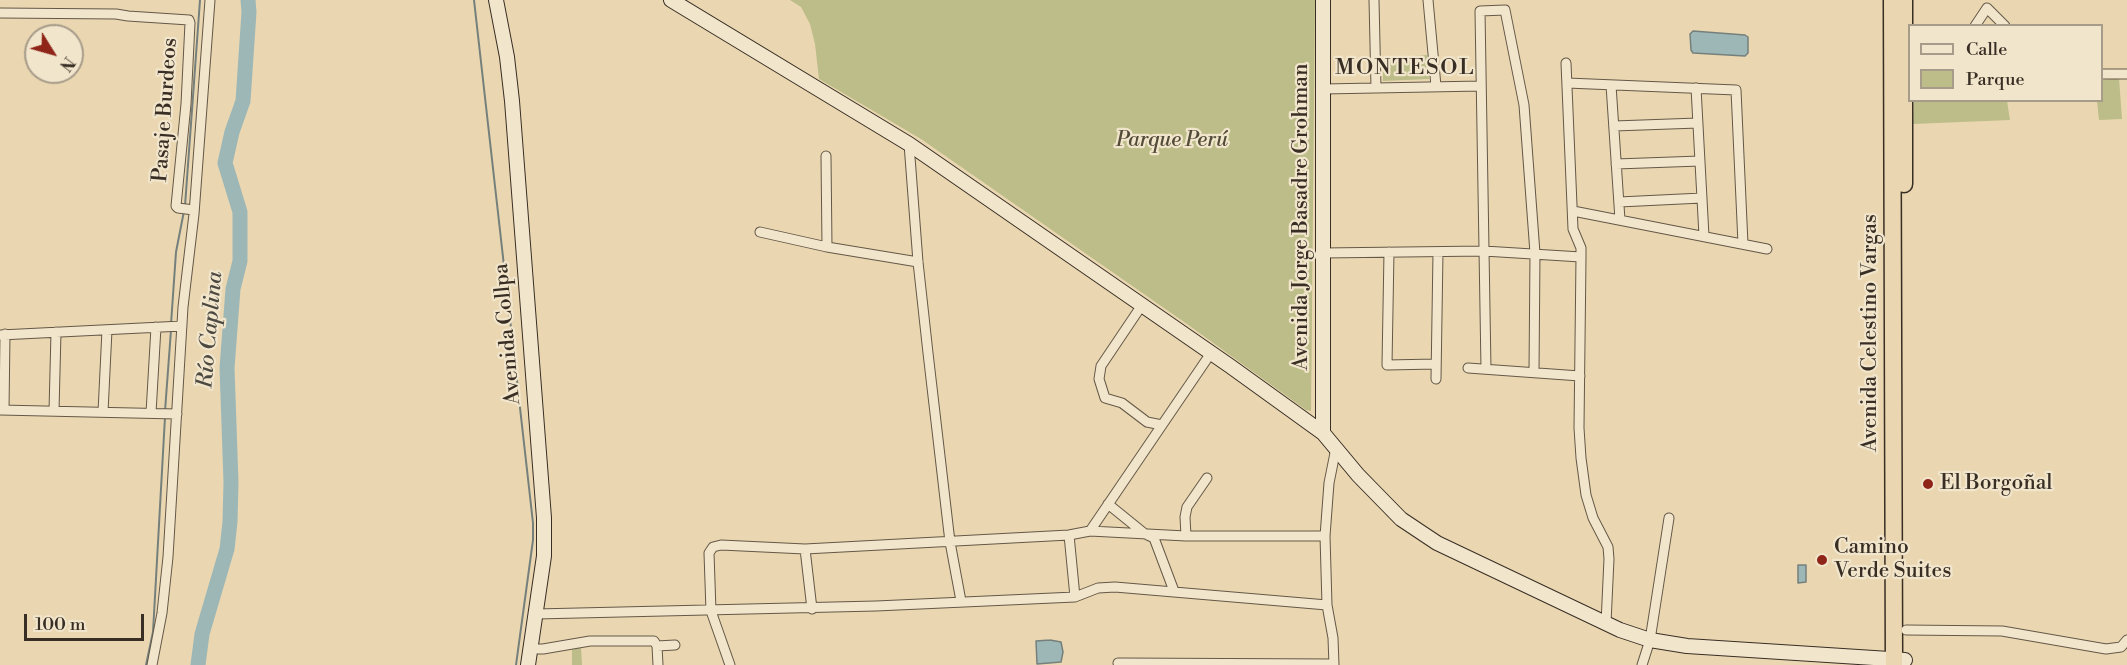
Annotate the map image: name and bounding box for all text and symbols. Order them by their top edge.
north arrow [24,24,84,84]
legend [1908,24,2103,102]
street label: Pasaje Burdeos [148,37,184,183]
text: Calle [1966,38,2007,61]
text: N [55,53,79,75]
district label: MONTESOL [1335,56,1475,82]
street label: Avenida Jorge Basadre Grohman [1289,64,1315,370]
text: Parque [1966,68,2025,91]
park label: Parque Perú [1116,128,1228,154]
street label: Avenida Celestino Vargas [1858,214,1884,452]
street label: Avenida Collpa [489,262,527,406]
water label: Río Caplina [193,271,229,389]
place label: El Borgoñal [1940,471,2053,497]
marker: El Borgoñal [1921,477,1935,491]
place label: Camino Verde Suites [1834,535,1951,585]
marker: Camino Verde Suites [1815,553,1829,567]
scale bar [27,602,147,640]
text: 100 m [35,613,86,636]

